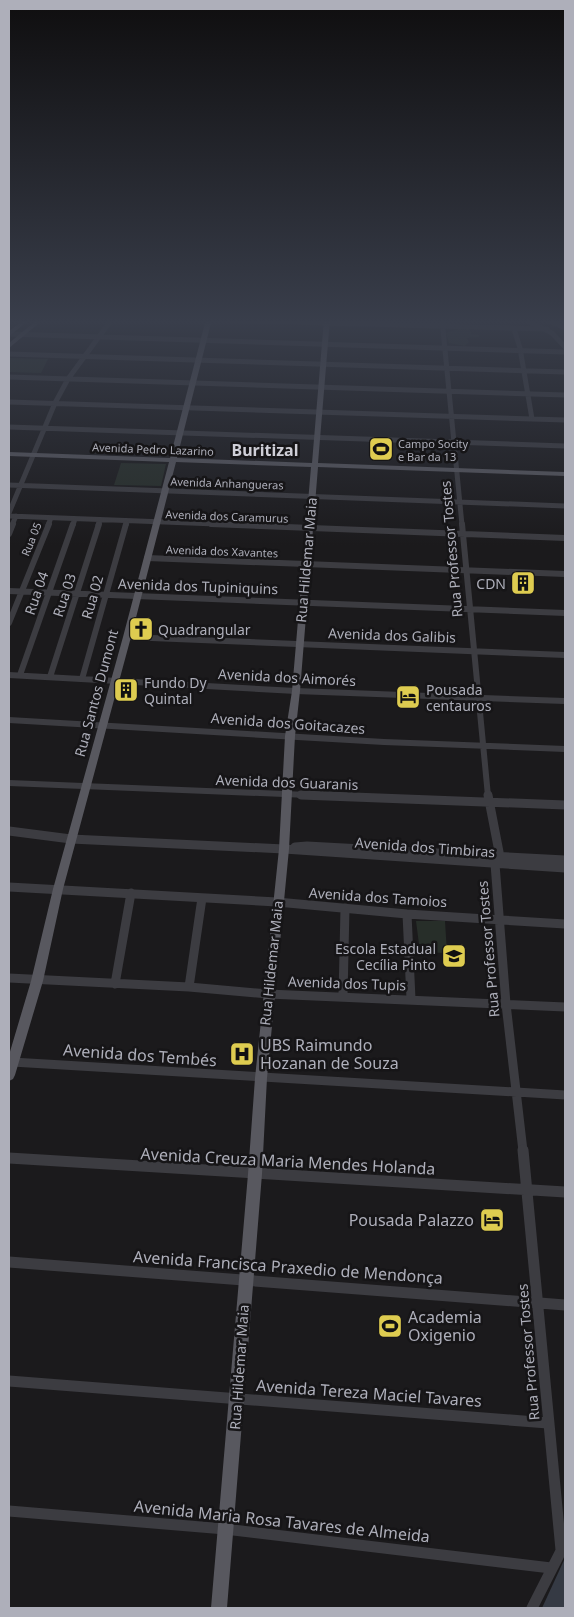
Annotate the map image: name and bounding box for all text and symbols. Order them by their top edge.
sports icon: Campo Socity e Bar da 13 [368,436,394,462]
place label: Campo Socity e Bar da 13 [398,436,468,464]
street label: Avenida Pedro Lazarino [92,439,214,459]
district label: Buritizal [232,439,298,461]
street label: Avenida Anhangueras [170,474,284,492]
street label: Rua Professor Tostes [436,480,466,618]
street label: Rua Hildemar Maia [291,497,321,623]
street label: Avenida dos Caramurus [165,506,289,526]
street label: Rua 05 [17,520,45,558]
street label: Avenida dos Xavantes [166,542,278,560]
street label: Rua 04 [20,569,52,617]
building icon: CDN [510,570,536,596]
street label: Rua 03 [48,571,80,619]
street label: Rua 02 [77,573,107,621]
street label: Avenida dos Tupiniquins [118,574,279,598]
place label: CDN [476,574,506,593]
church icon: Quadrangular [128,616,154,642]
place label: Quadrangular [158,620,251,639]
street label: Avenida dos Galibis [328,623,457,647]
street label: Rua Santos Dumont [70,627,122,759]
street label: Avenida dos Aimorés [218,664,357,690]
place label: Fundo Dy Quintal [144,673,208,708]
building icon: Fundo Dy Quintal [113,677,139,703]
place label: Pousada centauros [426,680,492,715]
hotel icon: Pousada centauros [395,684,421,710]
street label: Avenida dos Goitacazes [210,708,366,738]
street label: Avenida dos Guaranis [215,770,359,794]
street label: Avenida dos Timbiras [354,833,496,861]
street label: Rua Professor Tostes [473,880,503,1018]
street label: Avenida dos Tamoios [308,883,448,911]
street label: Rua Hildemar Maia [255,900,287,1026]
place label: Escola Estadual Cecília Pinto [335,939,436,974]
school or university icon: Escola Estadual Cecília Pinto [441,943,467,969]
street label: Avenida dos Tupis [287,971,407,995]
place label: UBS Raimundo Hozanan de Souza [260,1034,399,1074]
street label: Avenida dos Tembés [62,1039,218,1071]
hospital icon: UBS Raimundo Hozanan de Souza [229,1041,255,1067]
street label: Avenida Creuza Maria Mendes Holanda [140,1142,436,1180]
hotel icon: Pousada Palazzo [479,1207,505,1233]
place label: Pousada Palazzo [349,1209,474,1231]
street label: Avenida Francisca Praxedio de Mendonça [132,1245,444,1289]
street label: Rua Professor Tostes [513,1283,543,1421]
street label: Rua Hildemar Maia [225,1304,253,1430]
place label: Academia Oxigenio [408,1306,482,1346]
sports icon: Academia Oxigenio [377,1313,403,1339]
street label: Avenida Tereza Maciel Tavares [255,1374,483,1412]
street label: Avenida Maria Rosa Tavares de Almeida [133,1495,431,1547]

